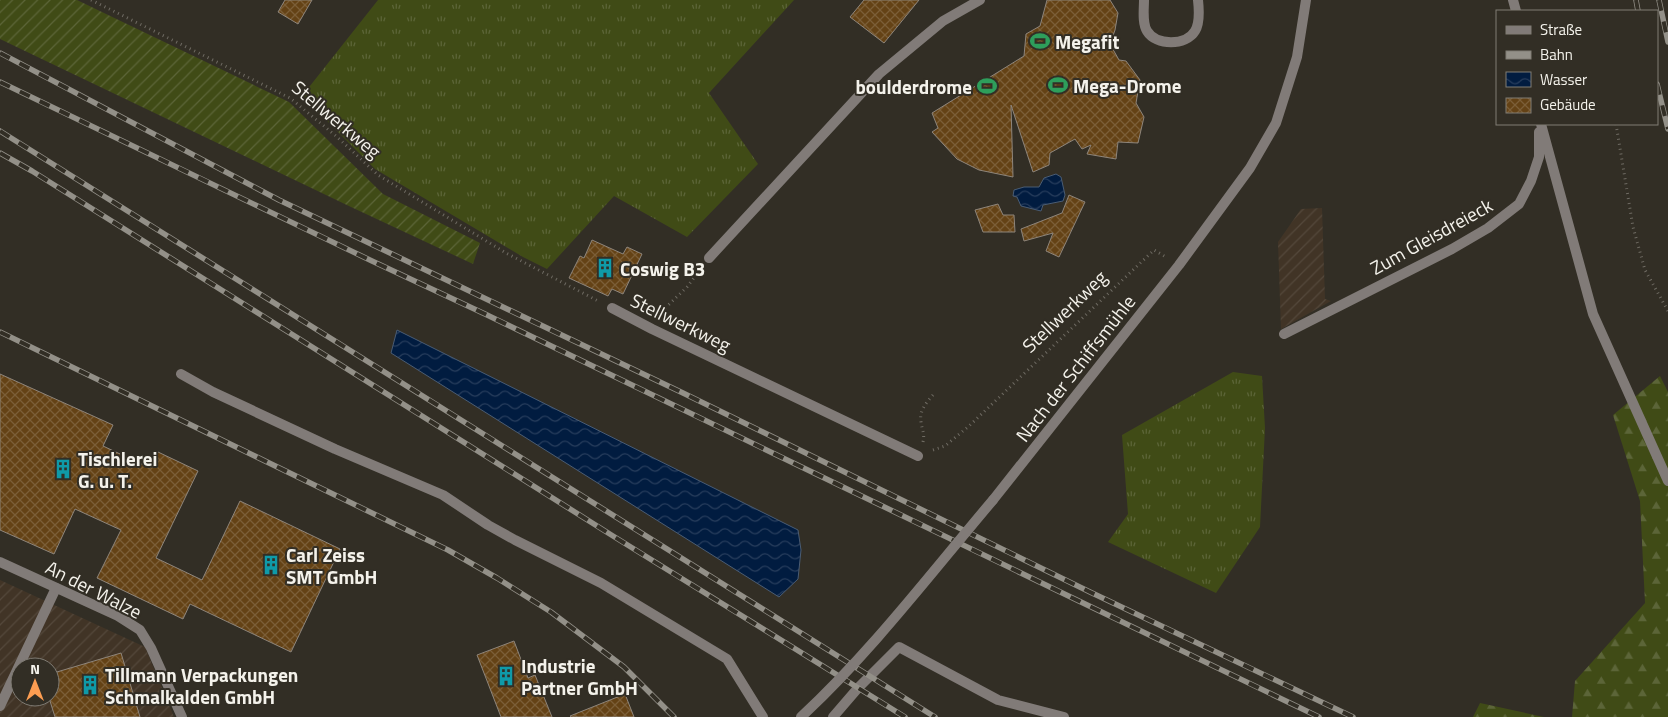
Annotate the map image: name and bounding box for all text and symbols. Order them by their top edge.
legend [1496,10,1658,125]
text: Straße [1540,18,1582,41]
place label: Megafit [1055,27,1119,56]
sports icon: Megafit [1029,30,1051,52]
text: Bahn [1540,43,1573,66]
text: Wasser [1540,68,1587,91]
place label: Mega-Drome [1073,71,1182,100]
place label: boulderdrome [855,72,972,101]
street label: Stellwerkweg [286,73,388,165]
sports icon: Mega-Drome [1047,74,1069,96]
sports icon: boulderdrome [976,75,998,97]
text: Gebäude [1540,93,1596,116]
street label: Zum Gleisdreieck [1365,190,1497,282]
place label: Coswig B3 [620,254,705,283]
building icon: Coswig B3 [594,257,616,279]
street label: Stellwerkweg [1015,263,1113,359]
street label: Stellwerkweg [626,285,736,359]
street label: Nach der Schiffsmühle [1008,288,1142,448]
place label: Tischlerei G. u. T. [78,444,157,495]
building icon: Tischlerei G. u. T. [52,458,74,480]
place label: Carl Zeiss SMT GmbH [286,540,377,591]
street label: An der Walze [41,552,147,626]
building icon: Carl Zeiss SMT GmbH [260,554,282,576]
place label: Industrie Partner GmbH [521,651,638,702]
north arrow [10,657,60,707]
text: N [30,658,40,679]
place label: Tillmann Verpackungen Schmalkalden GmbH [105,660,298,711]
building icon: Industrie Partner GmbH [495,665,517,687]
building icon: Tillmann Verpackungen Schmalkalden GmbH [79,674,101,696]

